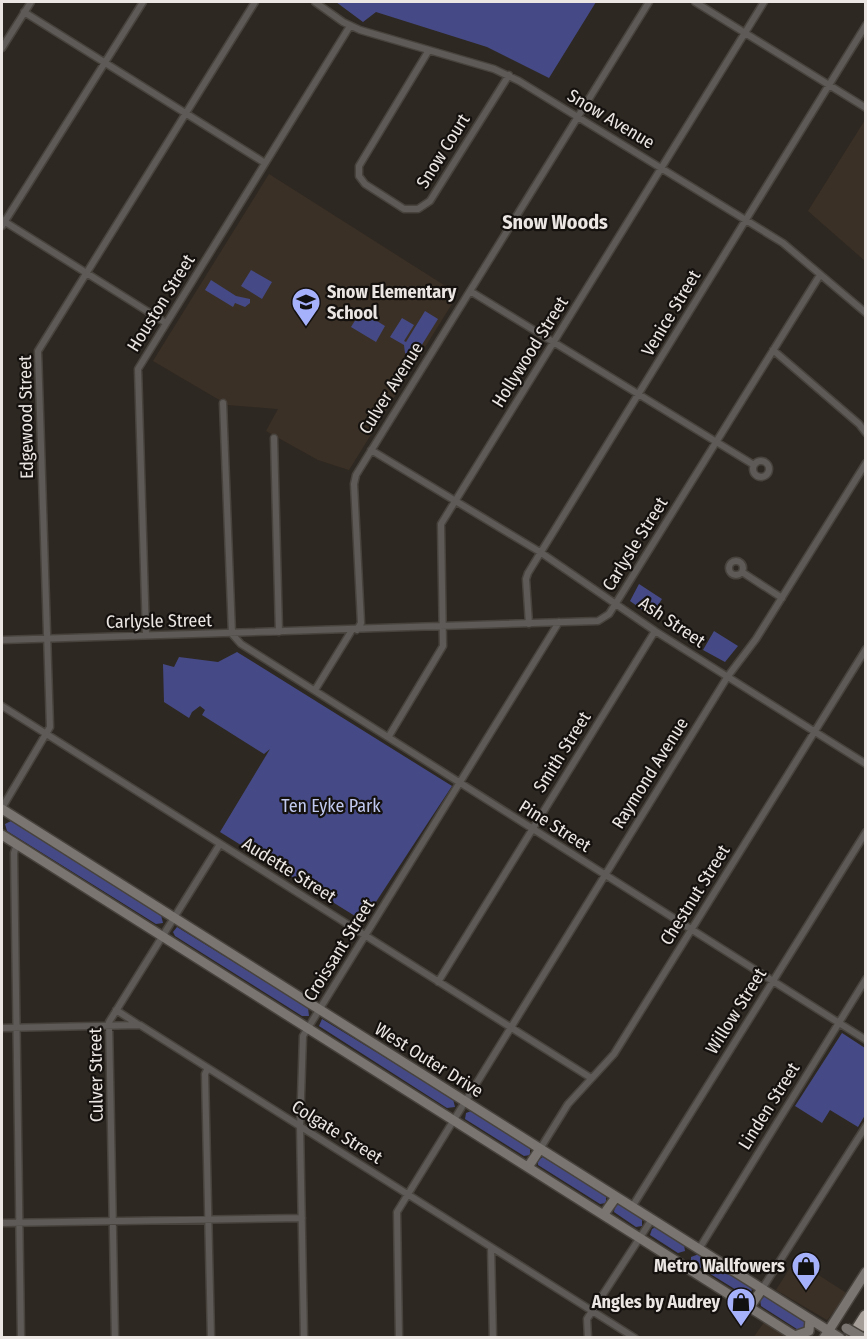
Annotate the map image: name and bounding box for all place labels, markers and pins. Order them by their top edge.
place label: Snow Elementary School [327,281,457,324]
school or university icon: Snow Elementary School [290,286,322,328]
shop icon: Metro Wallfowers [790,1250,822,1292]
place label: Metro Wallfowers [654,1255,785,1277]
shop icon: Angles by Audrey [725,1286,757,1328]
place label: Angles by Audrey [591,1291,720,1313]

